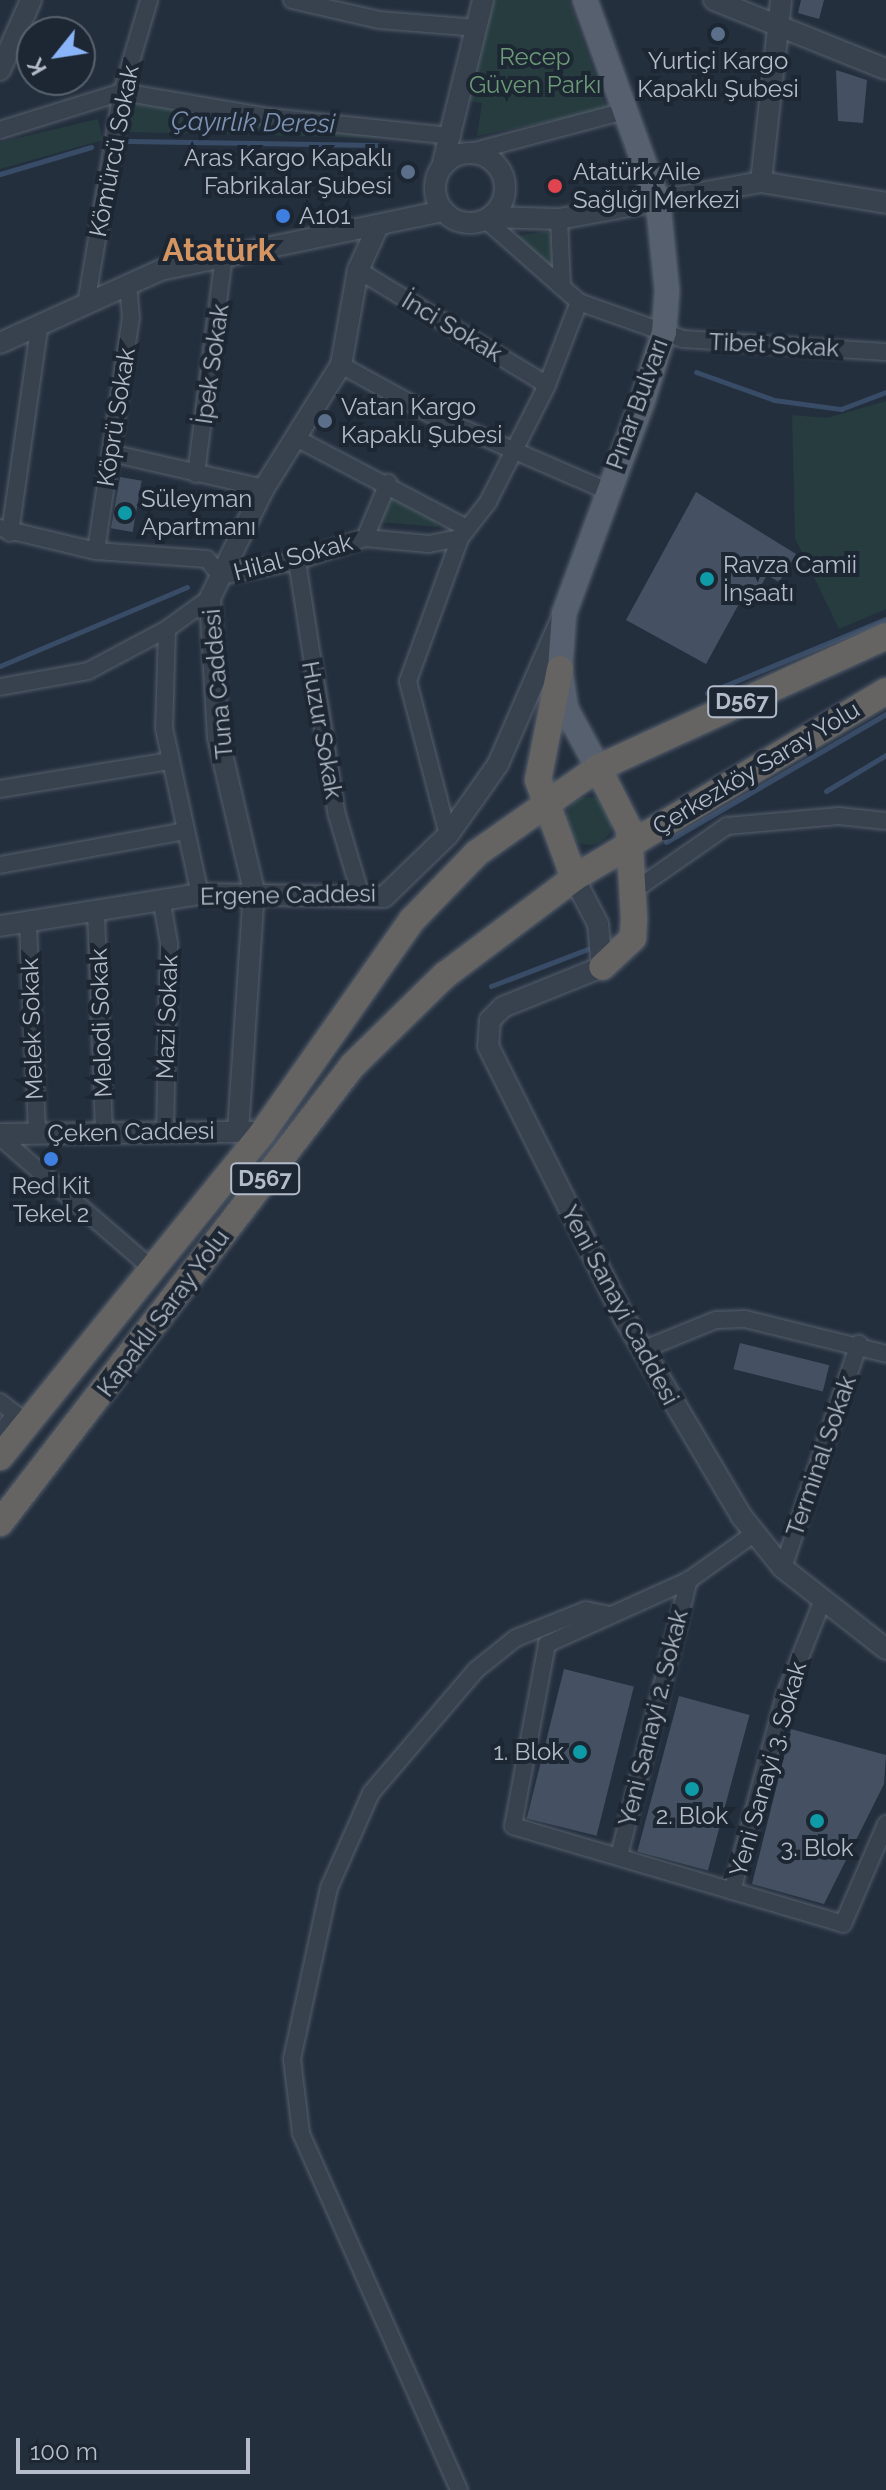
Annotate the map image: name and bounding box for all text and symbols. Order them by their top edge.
north arrow [16,16,96,96]
marker: Yurtiçi Kargo Kapaklı Şubesi [709,25,727,43]
park label: Recep Güven Parkı [469,43,601,99]
place label: Yurtiçi Kargo Kapaklı Şubesi [637,47,799,103]
text: K [22,54,52,80]
street label: Kömürcü Sokak [83,63,145,239]
water label: Çayırlık Deresi [170,106,336,140]
place label: Aras Kargo Kapaklı Fabrikalar Şubesi [184,144,392,200]
place label: Atatürk Aile Sağlığı Merkezi [573,158,740,214]
marker: Aras Kargo Kapaklı Fabrikalar Şubesi [399,163,417,181]
marker: Atatürk Aile Sağlığı Merkezi [544,175,566,197]
place label: A101 [299,202,350,230]
marker: A101 [274,207,292,225]
district label: Atatürk [162,231,276,269]
street label: İnci Sokak [397,286,507,368]
street label: İpek Sokak [189,302,235,426]
street label: Tibet Sokak [708,327,840,363]
street label: Pınar Bulvarı [600,335,674,473]
street label: Köprü Sokak [91,346,141,488]
place label: Vatan Kargo Kapaklı Şubesi [341,393,503,449]
marker: Vatan Kargo Kapaklı Şubesi [316,412,334,430]
place label: Süleyman Apartmanı [141,485,256,541]
marker: Süleyman Apartmanı [116,504,134,522]
street label: Hilal Sokak [230,527,356,587]
place label: Ravza Camii İnşaatı [723,551,857,607]
marker: Ravza Camii İnşaatı [698,570,716,588]
street label: Tuna Caddesi [197,608,239,760]
street label: Huzur Sokak [296,659,348,801]
road number: D567 [706,684,778,720]
street label: Çerkezköy Saray Yolu [647,694,865,842]
street label: Ergene Caddesi [200,879,376,911]
street label: Melodi Sokak [84,948,118,1098]
street label: Mazi Sokak [150,954,184,1080]
street label: Melek Sokak [15,958,49,1100]
street label: Çeken Caddesi [47,1116,215,1148]
marker: Red Kit Tekel 2 [42,1150,60,1168]
road number: D567 [229,1161,301,1197]
place label: Red Kit Tekel 2 [11,1172,91,1228]
street label: Yeni Sanayi Caddesi [555,1200,685,1410]
street label: Kapaklı Saray Yolu [90,1223,236,1403]
street label: Terminal Sokak [780,1372,862,1540]
street label: Yeni Sanayi 2. Sokak [612,1607,694,1829]
street label: Yeni Sanayi 3. Sokak [724,1658,812,1880]
place label: 1. Blok [494,1738,564,1766]
marker: 1. Blok [571,1743,589,1761]
marker: 2. Blok [683,1780,701,1798]
place label: 2. Blok [656,1802,728,1830]
marker: 3. Blok [808,1812,826,1830]
place label: 3. Blok [781,1834,853,1862]
scale bar [20,2422,254,2472]
text: 100 m [30,2437,98,2466]

